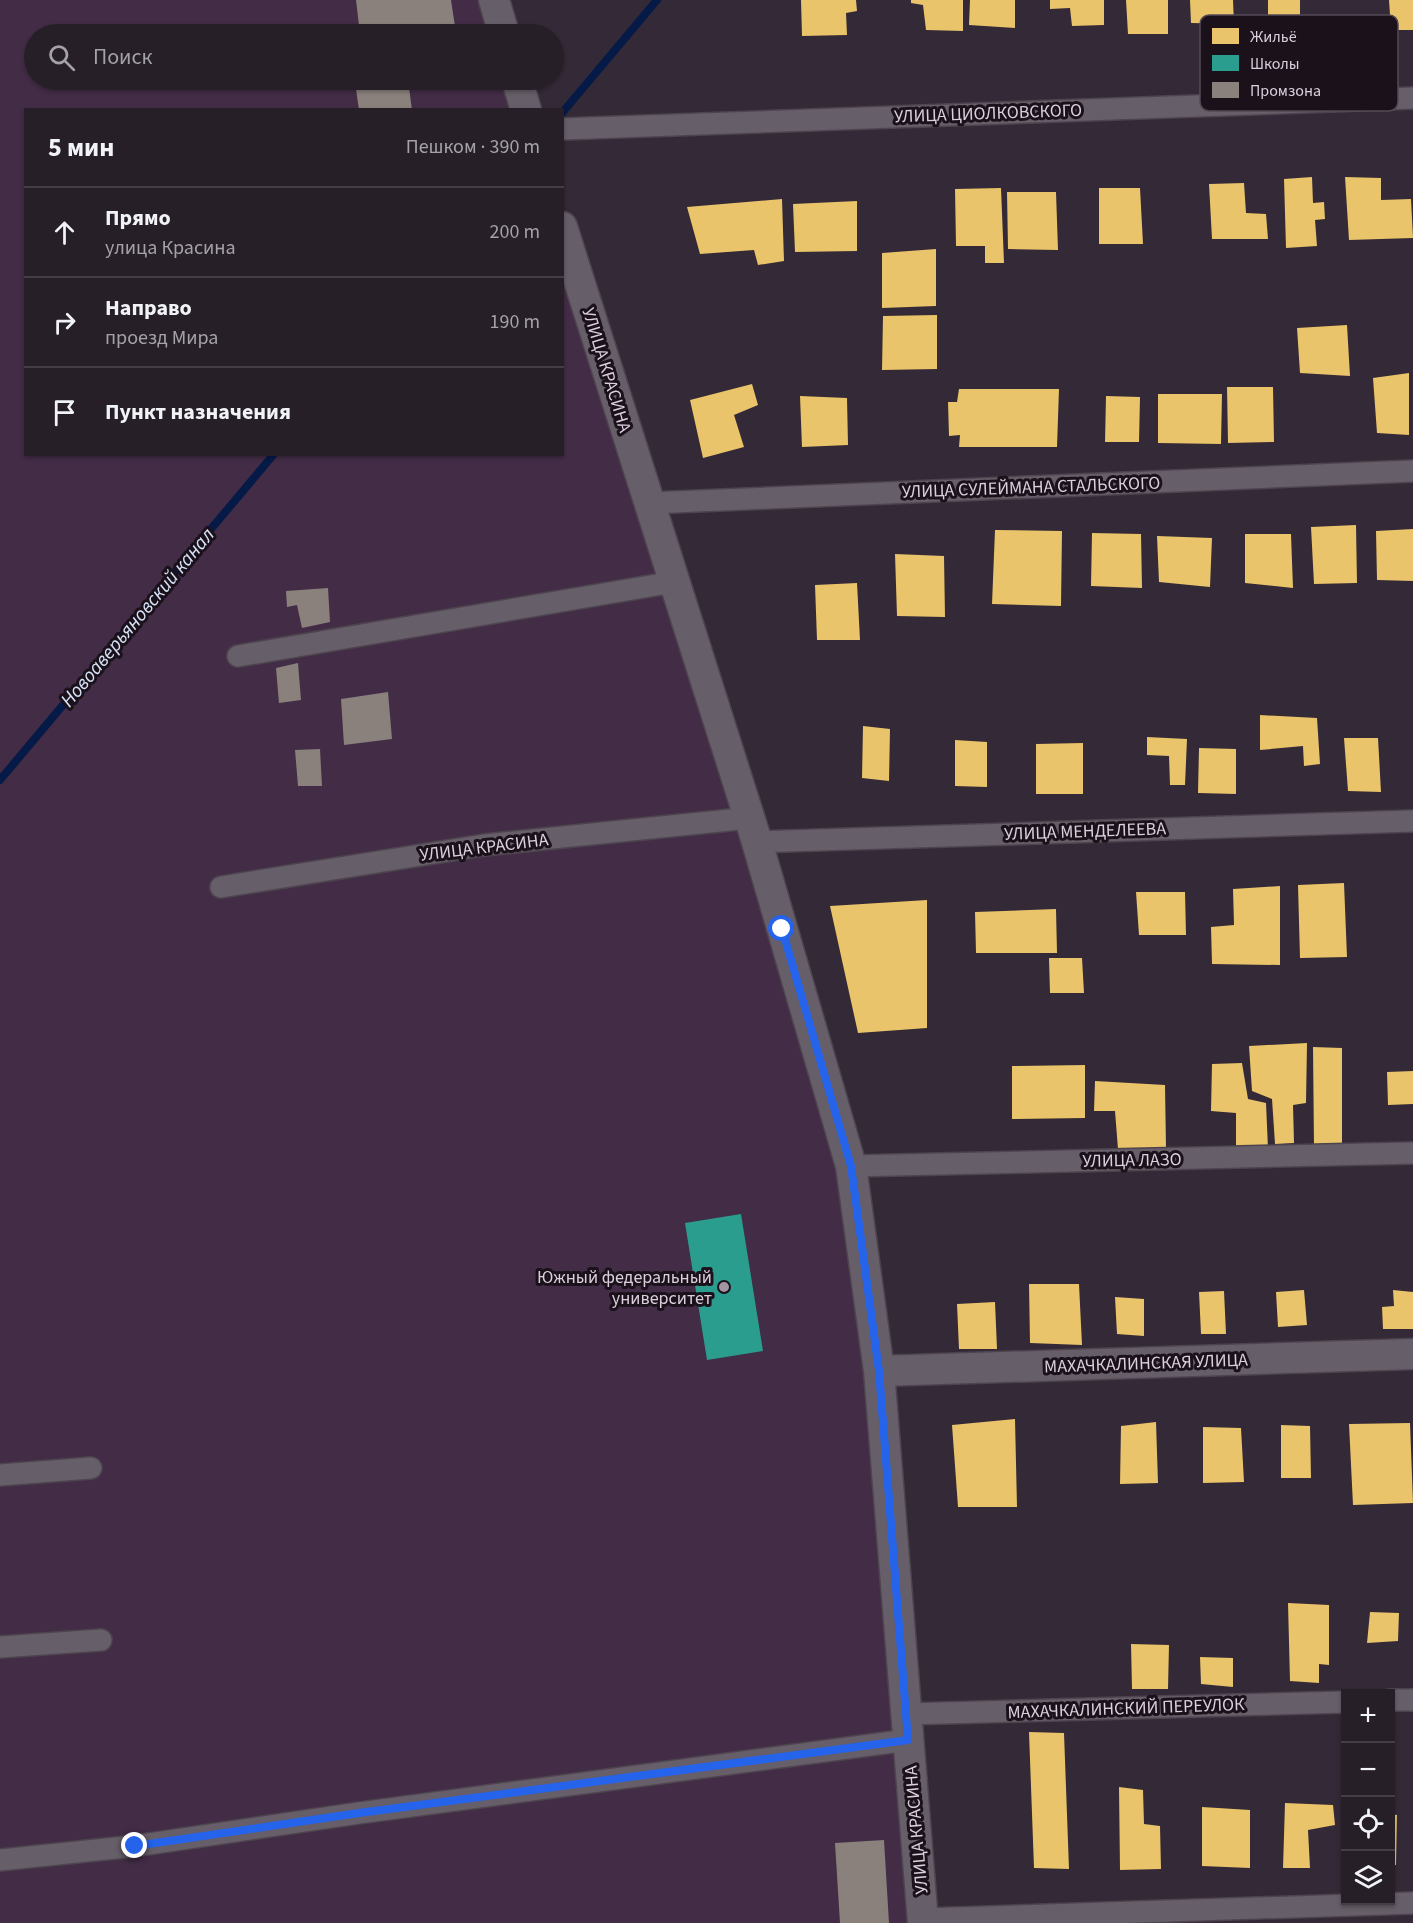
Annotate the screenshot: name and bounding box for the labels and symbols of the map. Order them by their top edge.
legend [1200,15,1398,111]
text: Жильё [1250,26,1297,48]
text: Школы [1250,53,1300,75]
text: Промзона [1250,80,1321,102]
street label: УЛИЦА ЦИОЛКОВСКОГО [894,98,1082,129]
street label: УЛИЦА КРАСИНА [576,305,637,436]
street label: УЛИЦА СУЛЕЙМАНА СТАЛЬСКОГО [901,470,1161,505]
water label: Новоаверьяновский канал [54,522,221,713]
street label: УЛИЦА МЕНДЕЛЕЕВА [1004,816,1167,847]
street label: УЛИЦА КРАСИНА [418,827,550,868]
route start [768,915,794,941]
street label: УЛИЦА ЛАЗО [1082,1147,1182,1174]
place label: Южный федеральный университет [537,1265,712,1311]
marker: Южный федеральный университет [717,1280,731,1294]
street label: МАХАЧКАЛИНСКАЯ УЛИЦА [1044,1347,1249,1380]
street label: МАХАЧКАЛИНСКИЙ ПЕРЕУЛОК [1007,1692,1246,1725]
street label: УЛИЦА КРАСИНА [898,1764,935,1895]
route end [121,1832,147,1858]

